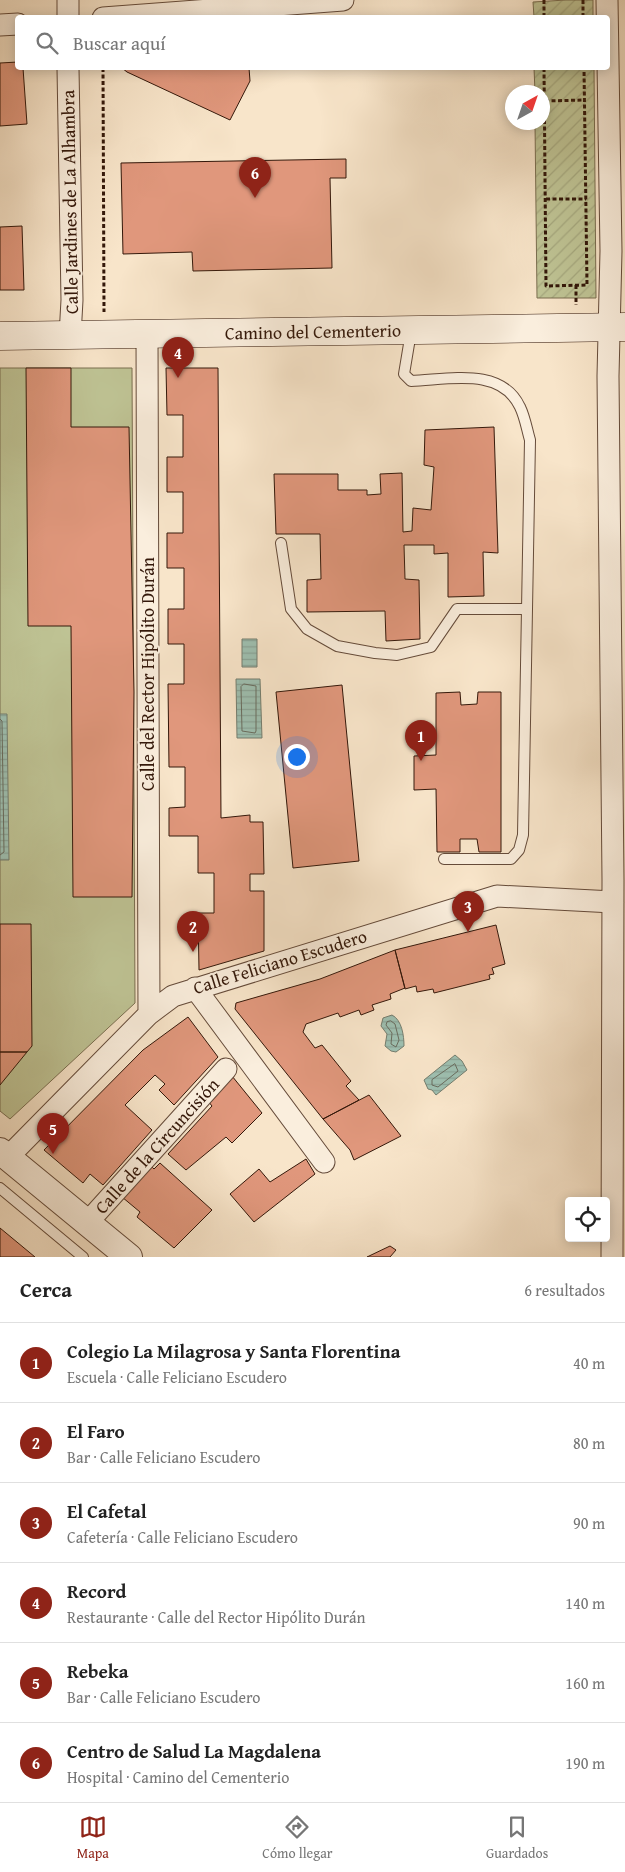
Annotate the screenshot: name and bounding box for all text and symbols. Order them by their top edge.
search box [15,15,610,70]
icon: search [33,29,61,57]
text: Buscar aquí [73,29,166,57]
north arrow [505,85,550,130]
street label: Calle Jardines de La Alhambra [54,89,85,314]
pin: 6 [239,157,271,198]
street label: Camino del Cementerio [225,316,401,347]
pin: 4 [162,337,194,378]
street label: Calle del Rector Hipólito Durán [134,557,161,791]
pin: 1 [405,720,437,761]
your location [284,744,310,770]
pin: 3 [452,891,484,932]
pin: 2 [177,911,209,952]
street label: Calle Feliciano Escudero [190,922,370,1001]
street label: Calle de la Circuncisión [88,1072,225,1220]
pin: 5 [37,1113,69,1154]
map controls [565,1197,610,1242]
button: locate [565,1197,610,1242]
text: Cerca [20,1274,72,1305]
text: 6 resultados [524,1278,605,1302]
text: Colegio La Milagrosa y Santa Florentina [67,1337,400,1365]
text: 1 [32,1351,40,1375]
text: 40 m [573,1351,605,1375]
text: Escuela · Calle Feliciano Escudero [67,1365,287,1389]
text: El Faro [67,1417,125,1445]
text: 2 [32,1431,40,1455]
text: 80 m [573,1431,605,1455]
text: Bar · Calle Feliciano Escudero [67,1445,260,1469]
text: El Cafetal [67,1497,147,1525]
text: 3 [32,1511,40,1535]
text: 90 m [573,1511,605,1535]
text: Cafetería · Calle Feliciano Escudero [67,1525,298,1549]
text: Record [67,1577,126,1605]
text: 4 [32,1591,40,1615]
text: 140 m [565,1591,605,1615]
text: Restaurante · Calle del Rector Hipólito Durán [67,1605,366,1629]
text: Rebeka [67,1657,128,1685]
text: 5 [32,1671,40,1695]
text: 160 m [565,1671,605,1695]
text: Bar · Calle Feliciano Escudero [67,1685,260,1709]
text: Centro de Salud La Magdalena [67,1737,321,1765]
text: 6 [32,1751,40,1775]
text: 190 m [565,1751,605,1775]
text: Hospital · Camino del Cementerio [67,1765,289,1789]
tab: Mapa [77,1813,109,1863]
tab: Cómo llegar [262,1813,333,1863]
tab: Guardados [486,1813,548,1863]

